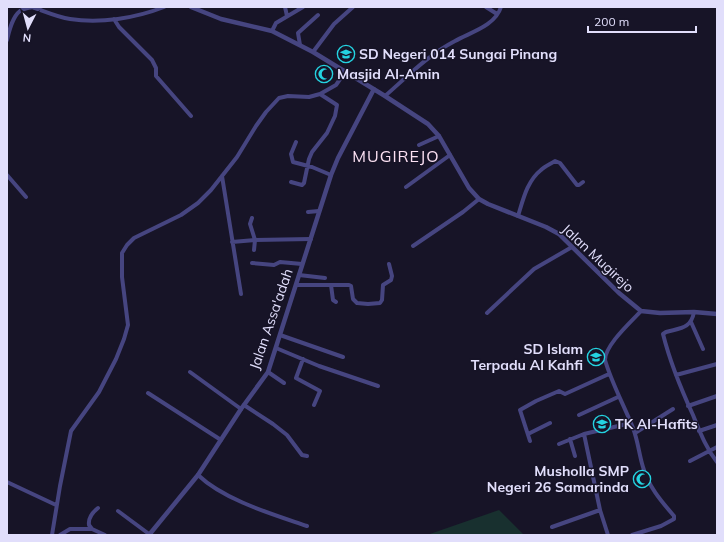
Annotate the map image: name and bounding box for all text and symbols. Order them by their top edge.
north arrow [8,8,48,48]
scale bar [588,8,696,34]
text: 200 m [594,14,629,29]
text: N [22,31,32,45]
school or university icon: SD Negeri 014 Sungai Pinang [336,44,356,64]
place label: SD Negeri 014 Sungai Pinang [359,45,557,63]
mosque icon: Masjid Al-Amin [314,64,334,84]
place label: Masjid Al-Amin [337,65,440,83]
district label: MUGIREJO [352,146,440,166]
street label: Jalan Mugirejo [558,220,638,296]
street label: Jalan Assa'adah [245,266,297,372]
place label: SD Islam Terpadu Al Kahfi [471,340,583,374]
school or university icon: SD Islam Terpadu Al Kahfi [586,347,606,367]
school or university icon: TK Al-Hafits [592,414,612,434]
place label: TK Al-Hafits [615,415,698,433]
place label: Musholla SMP Negeri 26 Samarinda [487,462,629,496]
mosque icon: Musholla SMP Negeri 26 Samarinda [632,469,652,489]

